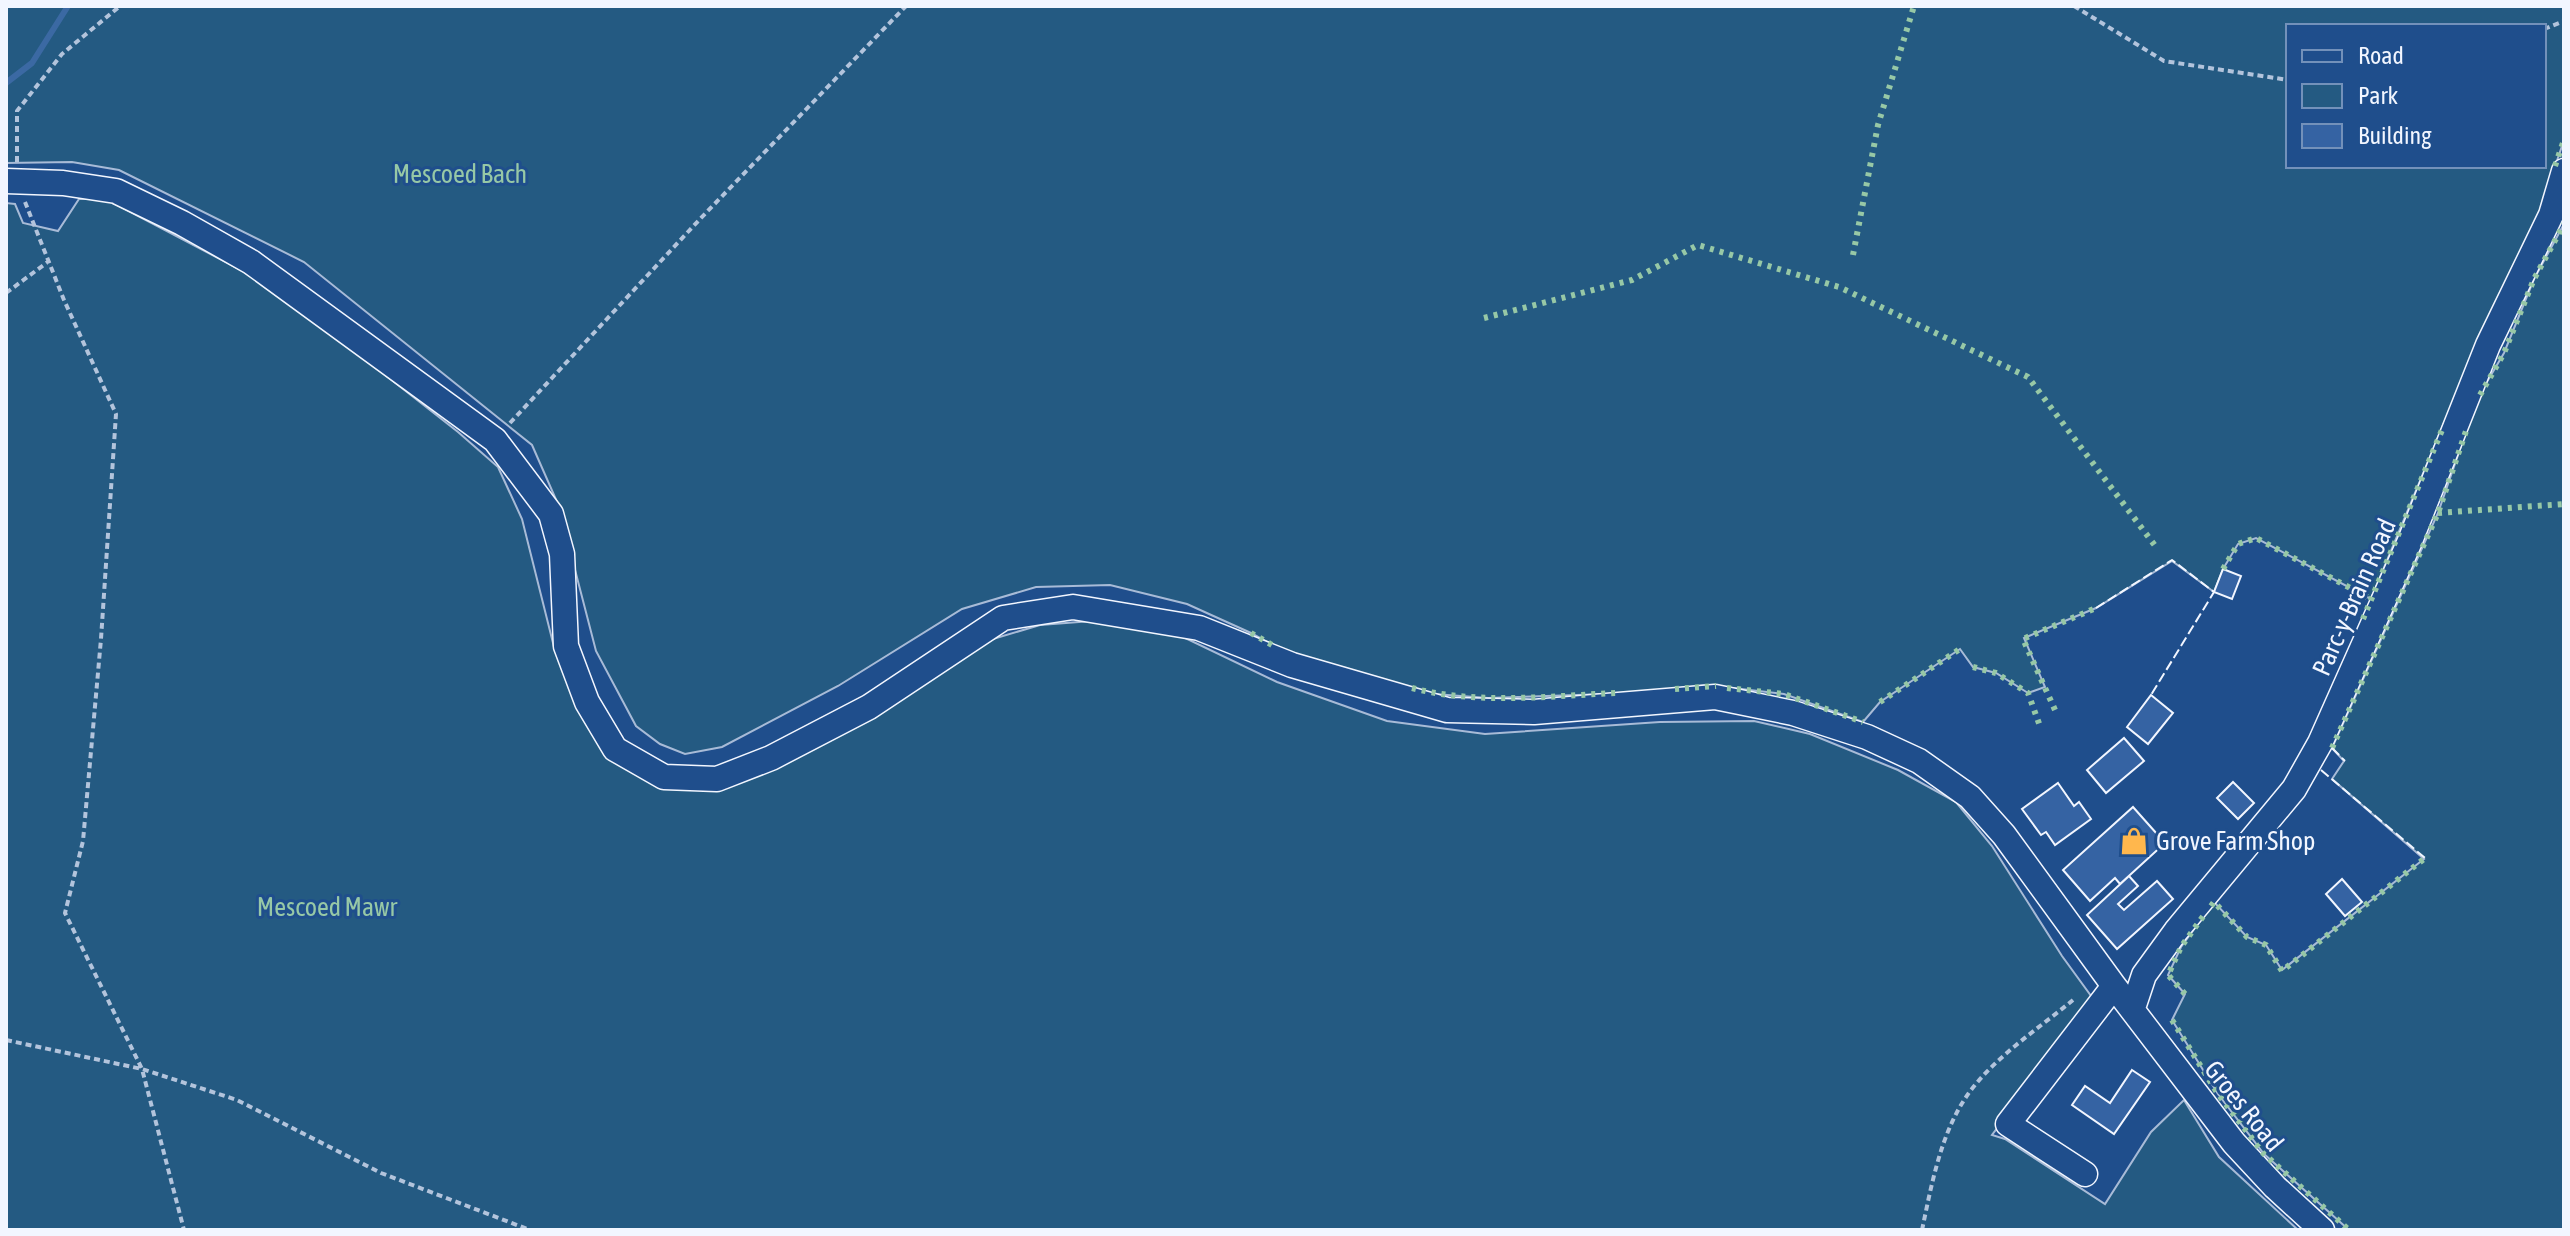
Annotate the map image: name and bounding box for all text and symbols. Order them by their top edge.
legend [2286,24,2546,168]
text: Road [2358,42,2404,69]
text: Park [2358,82,2399,109]
text: Building [2358,122,2432,149]
park label: Mescoed Bach [393,159,527,189]
street label: Parc-y-Brain Road [2306,514,2402,680]
shop icon: Grove Farm Shop [2119,826,2149,856]
place label: Grove Farm Shop [2156,826,2315,856]
park label: Mescoed Mawr [257,892,398,922]
street label: Groes Road [2198,1055,2290,1157]

